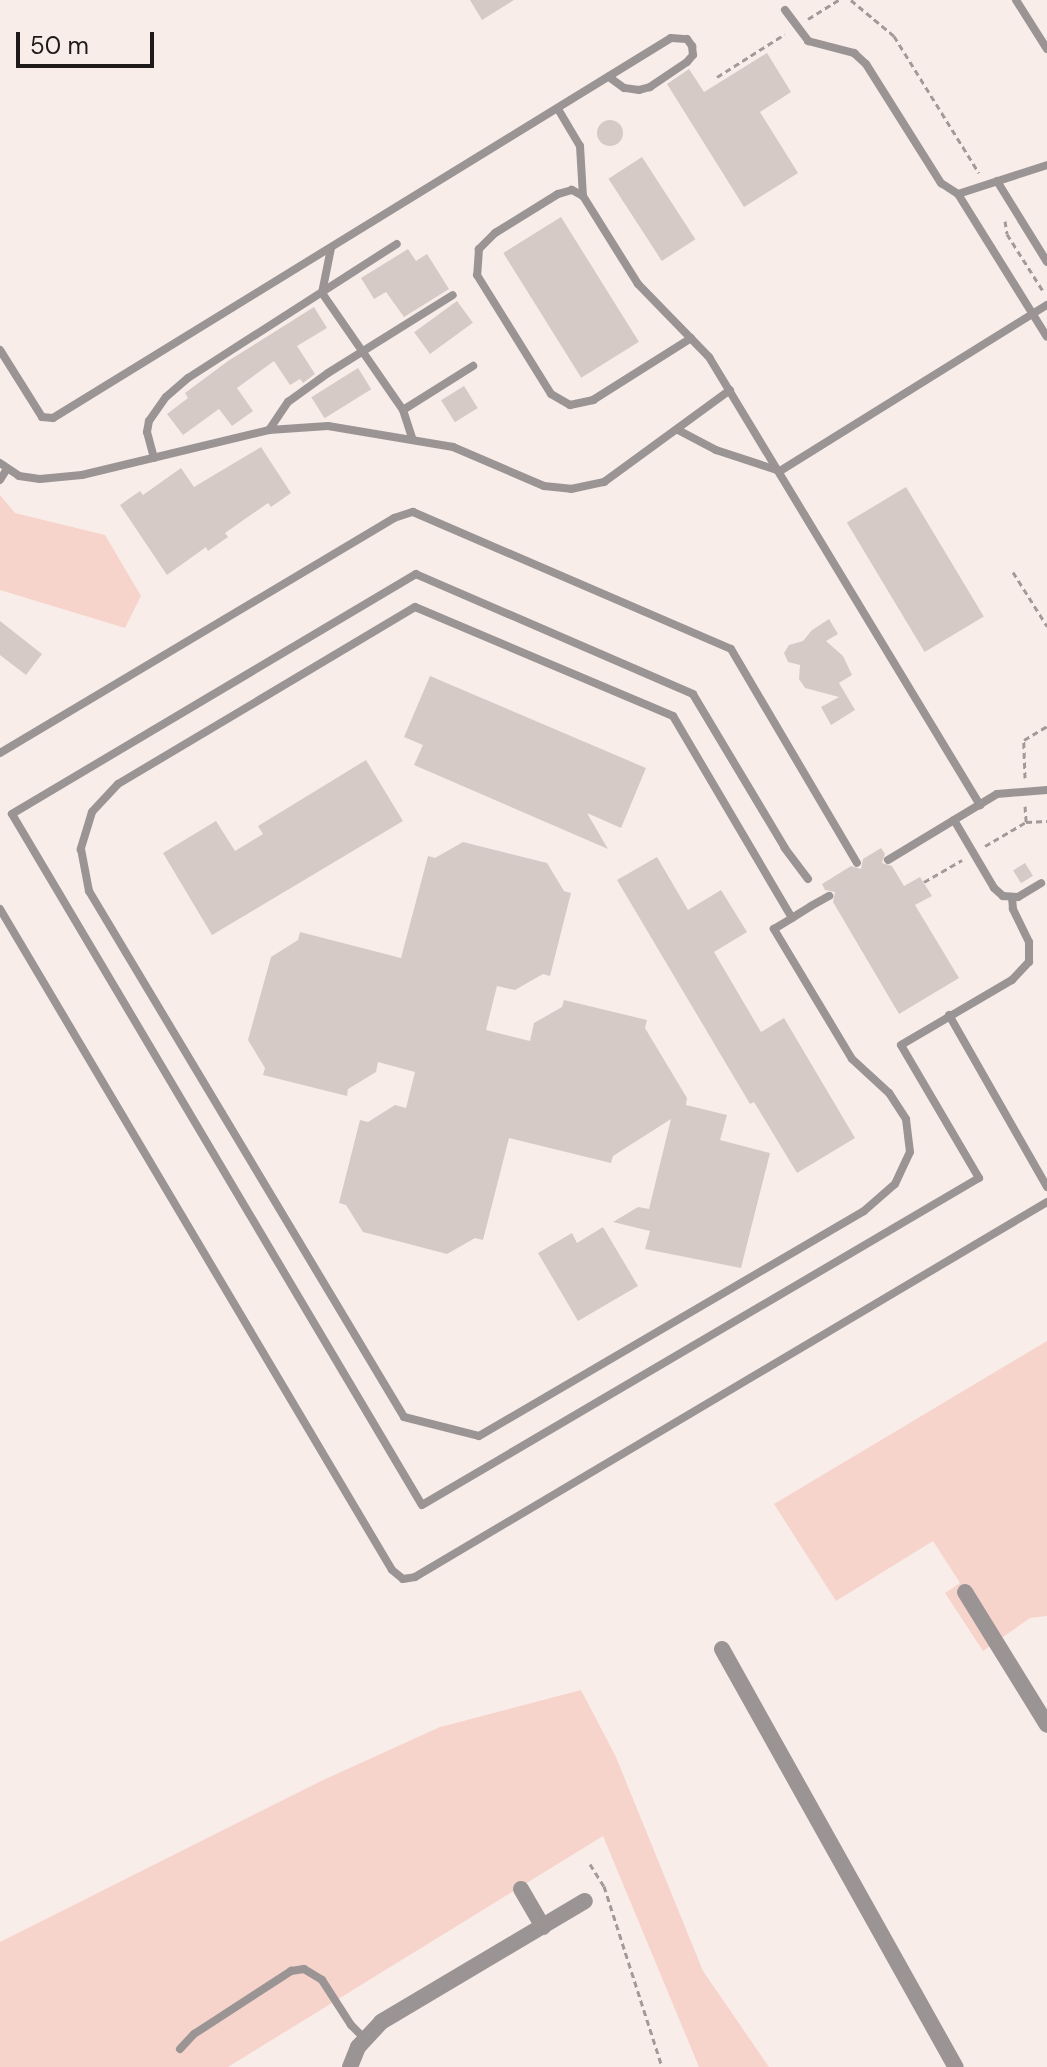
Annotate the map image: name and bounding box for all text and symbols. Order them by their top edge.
scale bar [20,16,158,66]
text: 50 m [30,30,89,61]

